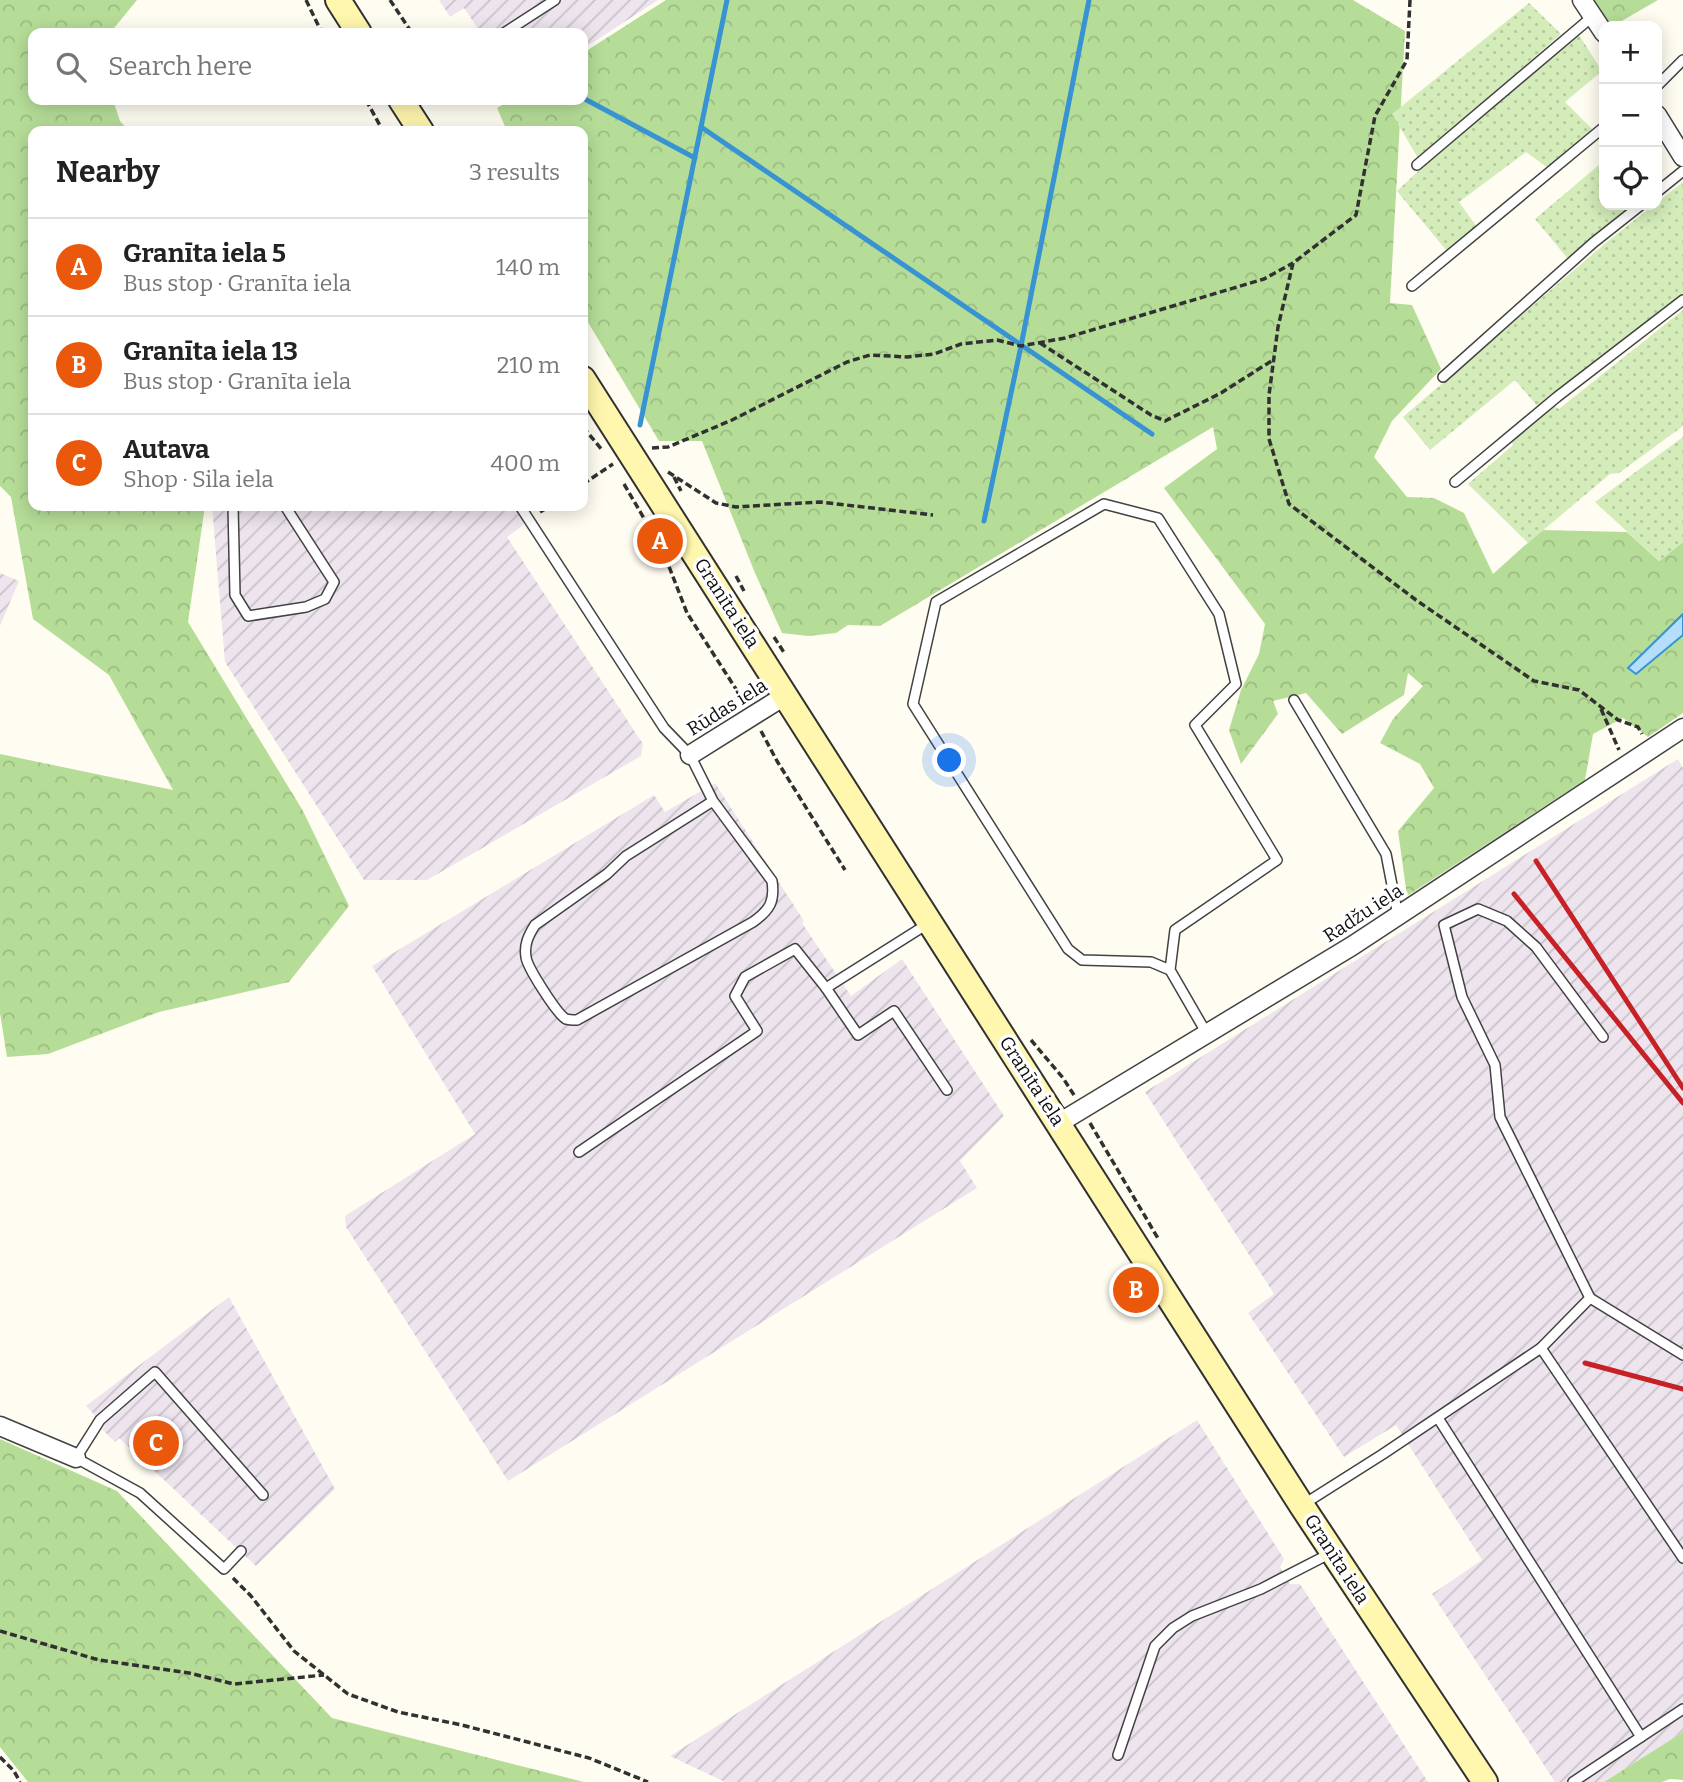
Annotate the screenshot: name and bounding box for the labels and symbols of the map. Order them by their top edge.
pin: A [637,515,683,567]
street label: Granīta iela [689,554,765,653]
street label: Rūdas iela [683,673,772,741]
your location [932,743,966,777]
street label: Radžu iela [1319,878,1408,947]
street label: Granīta iela [994,1032,1070,1131]
pin: B [1113,1264,1159,1316]
pin: C [133,1417,179,1469]
street label: Granīta iela [1299,1510,1375,1609]

